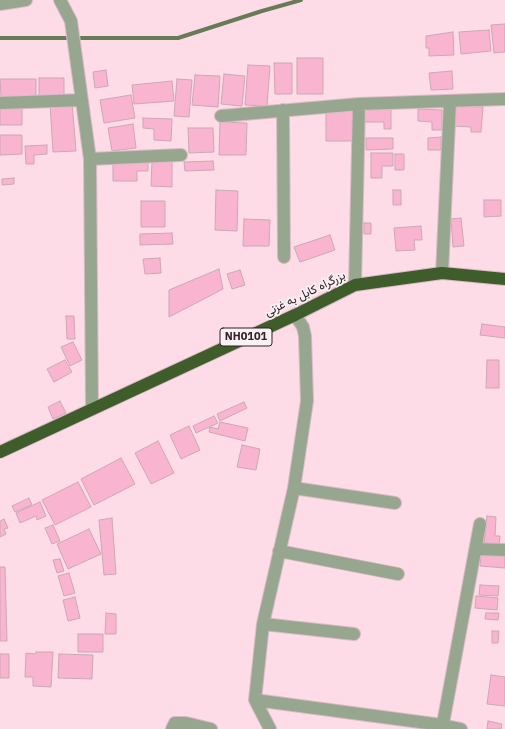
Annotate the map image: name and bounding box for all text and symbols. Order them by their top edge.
street label: بزرگراه کابل به غزنی [262,268,348,320]
road number: NH0101 [220,328,272,346]

